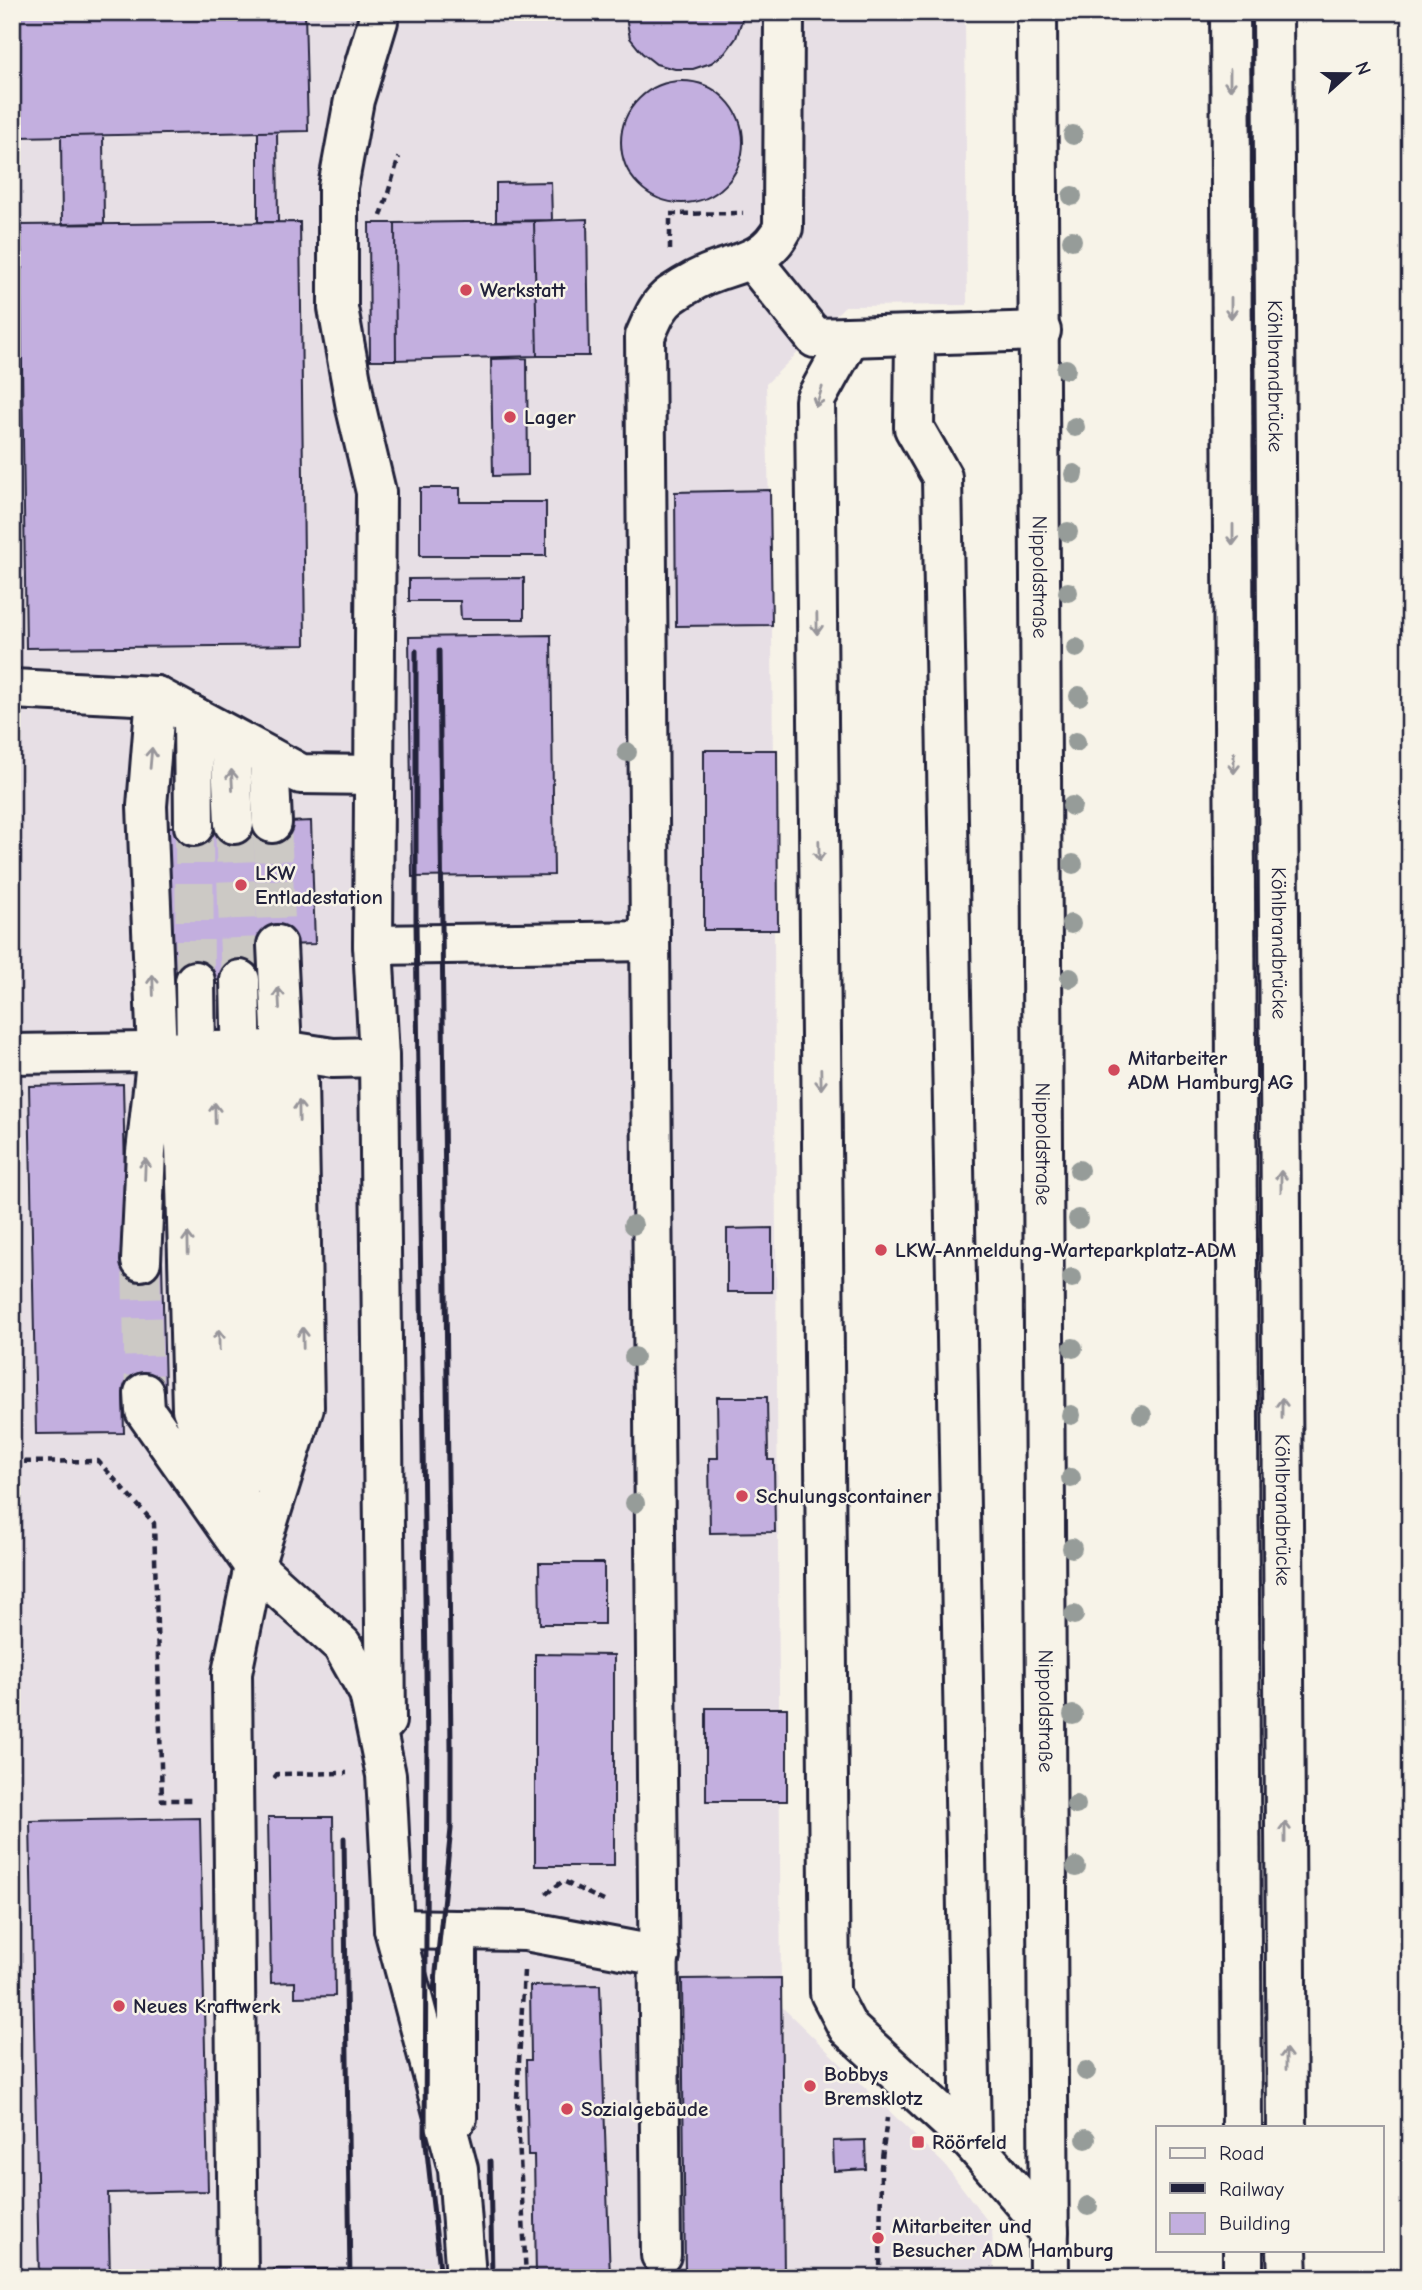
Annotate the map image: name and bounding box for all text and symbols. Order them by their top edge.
north arrow [1314,38,1384,108]
text: N [1350,59,1375,78]
one-way arrow [1223,69,1237,92]
place label: Werkstatt [480,278,567,302]
marker: Werkstatt [458,282,474,298]
one-way arrow [1224,296,1238,319]
street label: Köhlbrandbrücke [1263,300,1288,452]
one-way arrow [812,386,824,408]
place label: Lager [524,405,576,429]
marker: Lager [502,409,518,425]
street label: Nippoldstraße [1028,515,1052,639]
one-way arrow [1226,524,1240,547]
one-way arrow [810,612,824,635]
one-way arrow [145,747,158,770]
one-way arrow [1227,751,1241,774]
one-way arrow [225,769,238,792]
one-way arrow [812,840,826,863]
place label: LKW Entladestation [255,861,383,909]
street label: Köhlbrandbrücke [1267,867,1292,1019]
marker: LKW Entladestation [233,877,249,893]
one-way arrow [147,974,160,997]
one-way arrow [273,986,286,1009]
place label: Mitarbeiter ADM Hamburg AG [1128,1046,1294,1094]
marker: Mitarbeiter ADM Hamburg AG [1106,1062,1122,1078]
one-way arrow [815,1067,828,1090]
street label: Nippoldstraße [1031,1082,1055,1206]
one-way arrow [292,1100,306,1123]
one-way arrow [209,1101,222,1124]
one-way arrow [139,1157,152,1180]
one-way arrow [1274,1169,1287,1192]
one-way arrow [181,1232,195,1255]
place label: LKW-Anmeldung-Warteparkplatz-ADM [895,1238,1236,1262]
marker: LKW-Anmeldung-Warteparkplatz-ADM [873,1242,889,1258]
one-way arrow [296,1327,309,1350]
one-way arrow [212,1329,226,1352]
one-way arrow [1275,1397,1289,1420]
street label: Köhlbrandbrücke [1270,1434,1295,1586]
place label: Schulungscontainer [756,1484,932,1508]
marker: Schulungscontainer [734,1488,750,1504]
street label: Nippoldstraße [1034,1649,1058,1772]
one-way arrow [1278,1820,1292,1843]
place label: Neues Kraftwerk [133,1994,281,2018]
marker: Neues Kraftwerk [111,1998,127,2014]
one-way arrow [1279,2048,1293,2071]
place label: Bobbys Bremsklotz [824,2062,922,2110]
marker: Bobbys Bremsklotz [802,2078,818,2094]
place label: Sozialgebäude [581,2097,708,2121]
marker: Sozialgebäude [559,2101,575,2117]
legend [1156,2126,1384,2252]
place label: Röörfeld [932,2130,1007,2154]
marker: Röörfeld [910,2134,926,2150]
text: Road [1219,2141,1264,2165]
text: Railway [1219,2177,1284,2201]
text: Building [1219,2211,1291,2235]
place label: Mitarbeiter und Besucher ADM Hamburg [892,2214,1114,2262]
marker: Mitarbeiter und Besucher ADM Hamburg [870,2230,886,2246]

